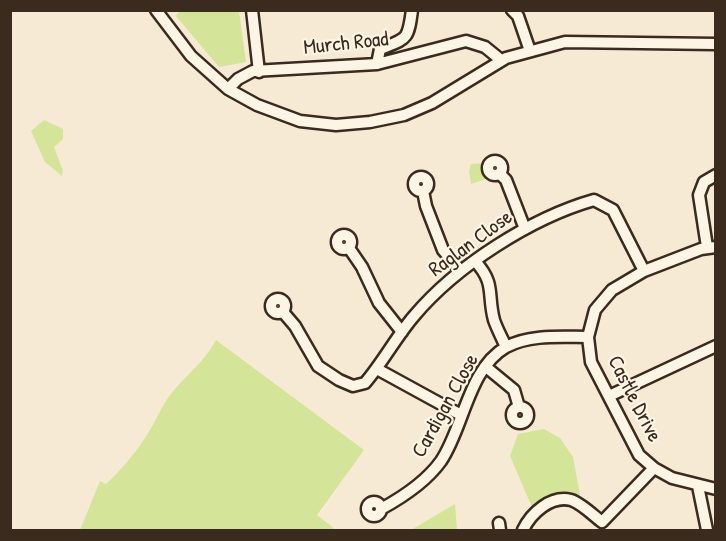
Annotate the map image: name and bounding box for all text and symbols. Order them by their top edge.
street label: Murch Road [302,27,390,61]
street label: Raglan Close [424,205,518,283]
street label: Cardigan Close [407,350,485,462]
street label: Castle Drive [602,352,666,446]

